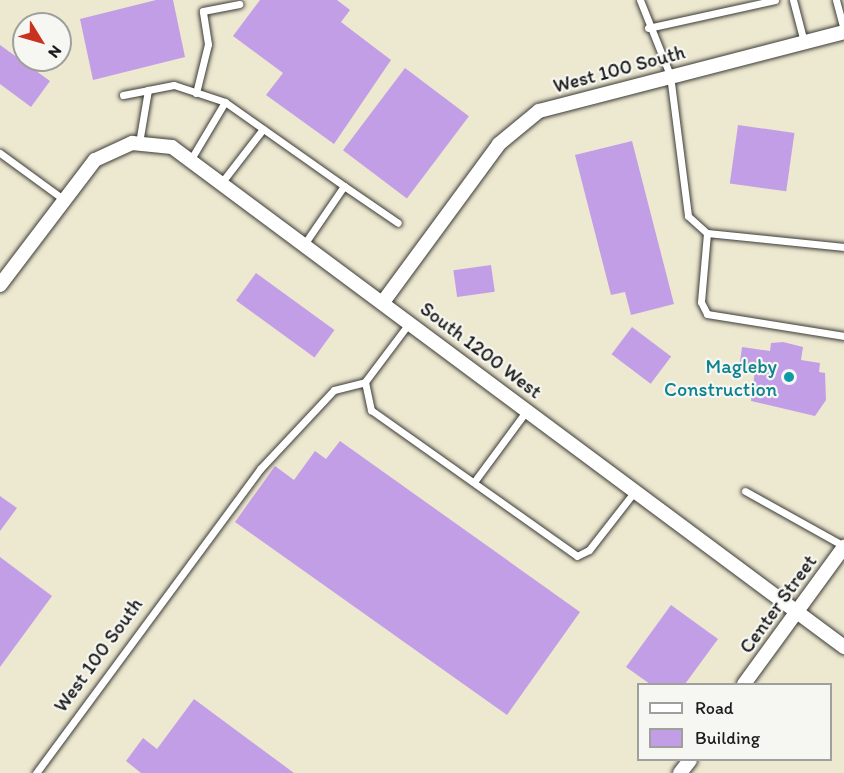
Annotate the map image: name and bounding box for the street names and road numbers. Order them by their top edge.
street label: West 100 South [551,40,687,98]
street label: South 1200 West [416,297,546,403]
street label: Center Street [734,550,822,658]
street label: West 100 South [48,593,148,717]

